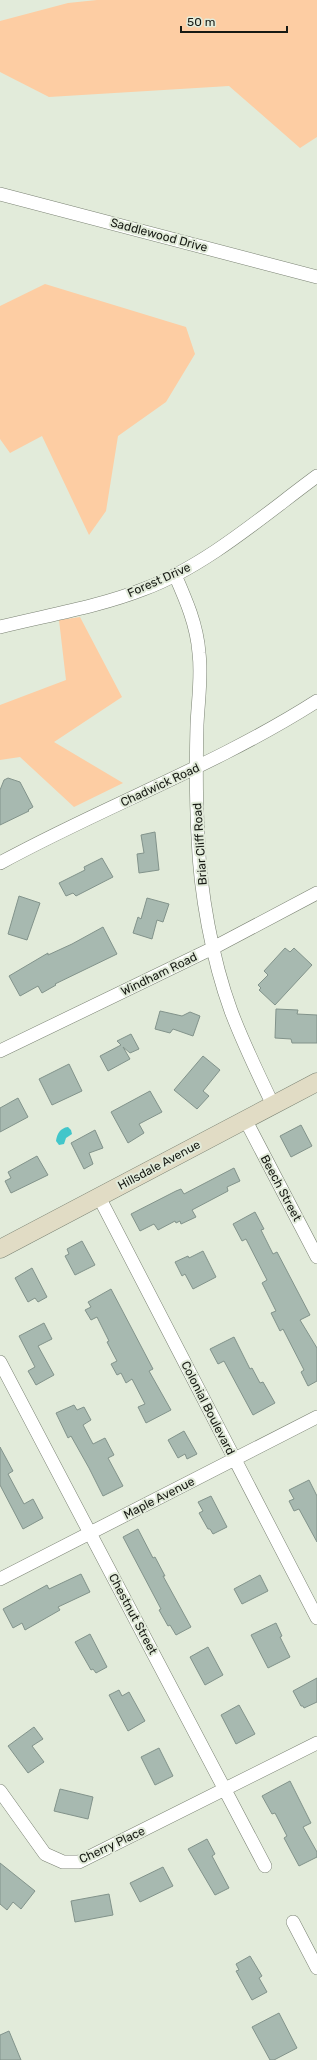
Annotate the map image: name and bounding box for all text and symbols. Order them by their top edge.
scale bar [181,8,287,34]
text: 50 m [187,15,215,29]
street label: Saddlewood Drive [109,215,209,255]
street label: Forest Drive [125,560,193,600]
street label: Chadwick Road [118,761,202,809]
street label: Briar Cliff Road [190,802,210,886]
street label: Windham Road [119,950,199,998]
street label: Hillsdale Avenue [115,1137,203,1193]
street label: Beech Street [258,1152,304,1224]
street label: Colonial Boulevard [178,1359,238,1457]
street label: Maple Avenue [121,1474,197,1522]
street label: Chestnut Street [106,1571,160,1657]
street label: Cherry Place [77,1824,147,1866]

